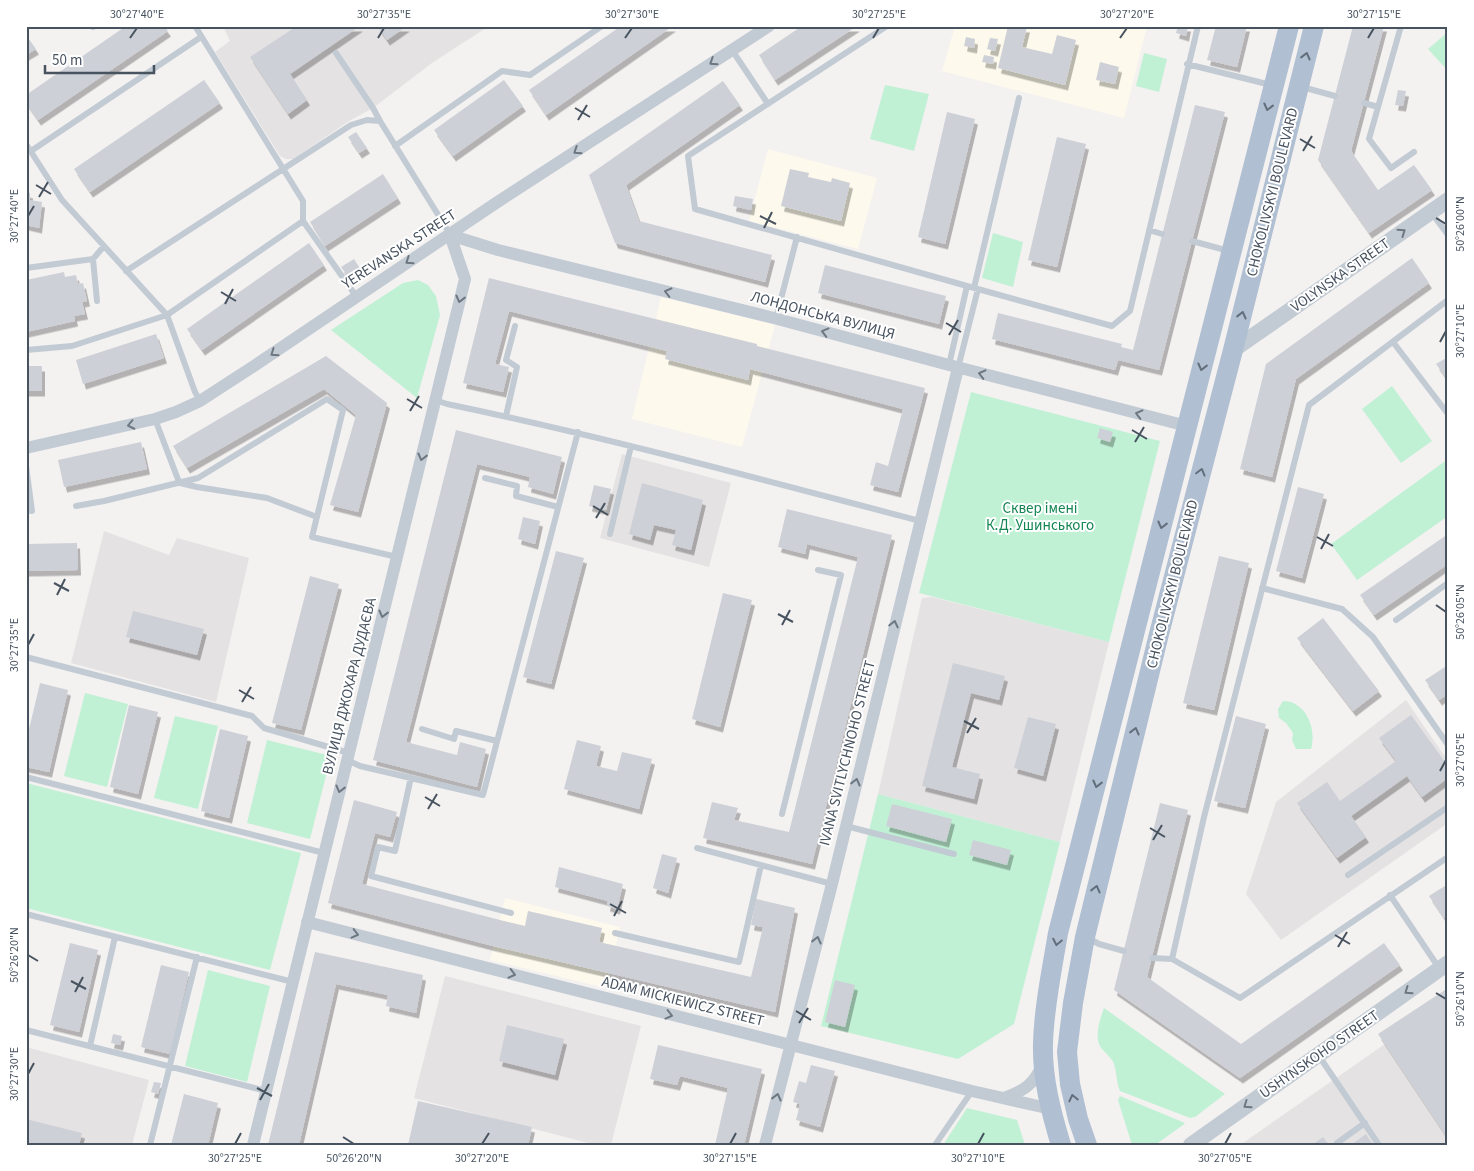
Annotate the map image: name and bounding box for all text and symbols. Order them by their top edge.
text: 30°27'40"E [110,6,164,23]
text: 30°27'35"E [357,6,411,23]
text: 30°27'30"E [605,6,659,23]
text: 30°27'25"E [852,6,906,23]
text: 30°27'20"E [1100,6,1154,23]
text: 30°27'15"E [1347,6,1401,23]
scale bar [45,42,154,74]
text: 50 m [52,50,82,71]
one-way arrow [1301,53,1311,61]
one-way arrow [710,56,719,66]
one-way arrow [1263,103,1274,112]
street label: CHOKOLIVSKYI BOULEVARD [1241,106,1304,279]
one-way arrow [573,145,582,154]
text: 30°27'40"E [6,189,23,243]
text: 50°26'00"N [1452,196,1469,252]
street label: YEREVANSKA STREET [337,204,461,295]
one-way arrow [1396,229,1406,238]
street label: VOLYNSKA STREET [1287,233,1394,317]
one-way arrow [405,255,415,264]
street label: ЛОНДОНСЬКА ВУЛИЦЯ [748,286,897,345]
one-way arrow [664,287,672,297]
one-way arrow [455,294,466,303]
text: 30°27'10"E [1452,304,1469,358]
one-way arrow [1236,311,1246,319]
one-way arrow [821,327,830,338]
one-way arrow [271,347,280,356]
one-way arrow [1197,362,1208,371]
one-way arrow [978,369,987,380]
one-way arrow [1136,410,1144,420]
one-way arrow [126,419,135,430]
one-way arrow [417,452,427,460]
one-way arrow [1195,468,1206,477]
park label: Сквер імені К.Д. Ушинського [986,498,1094,536]
street label: CHOKOLIVSKYI BOULEVARD [1141,498,1204,671]
one-way arrow [1157,520,1168,529]
text: 50°26'05"N [1452,584,1469,640]
street label: ВУЛИЦЯ ДЖОХАРА ДУДАЄВА [317,594,382,777]
one-way arrow [378,610,389,619]
text: 30°27'35"E [6,618,23,672]
one-way arrow [888,620,899,629]
street label: IVANA SVITLYCHNOHO STREET [814,658,881,848]
one-way arrow [1129,727,1140,736]
text: 30°27'05"E [1452,733,1469,787]
one-way arrow [850,778,861,787]
one-way arrow [1092,780,1102,788]
one-way arrow [335,785,346,794]
one-way arrow [1090,885,1101,894]
text: 50°26'20"N [6,927,23,983]
one-way arrow [350,928,359,939]
one-way arrow [811,936,822,944]
one-way arrow [1052,937,1063,946]
one-way arrow [508,969,516,979]
street label: ADAM MICKIEWICZ STREET [600,971,766,1032]
text: 50°26'10"N [1452,971,1469,1027]
one-way arrow [1405,986,1414,994]
street label: USHYNSKOHO STREET [1255,1005,1383,1104]
one-way arrow [665,1009,674,1020]
text: 30°27'30"E [6,1047,23,1101]
one-way arrow [771,1093,782,1102]
one-way arrow [1068,1094,1079,1103]
one-way arrow [1243,1099,1252,1108]
text: 30°27'25"E [208,1150,262,1167]
text: 50°26'20"N [326,1150,382,1167]
text: 30°27'20"E [455,1150,509,1167]
text: 30°27'15"E [703,1150,757,1167]
text: 30°27'10"E [951,1150,1005,1167]
text: 30°27'05"E [1198,1150,1252,1167]

